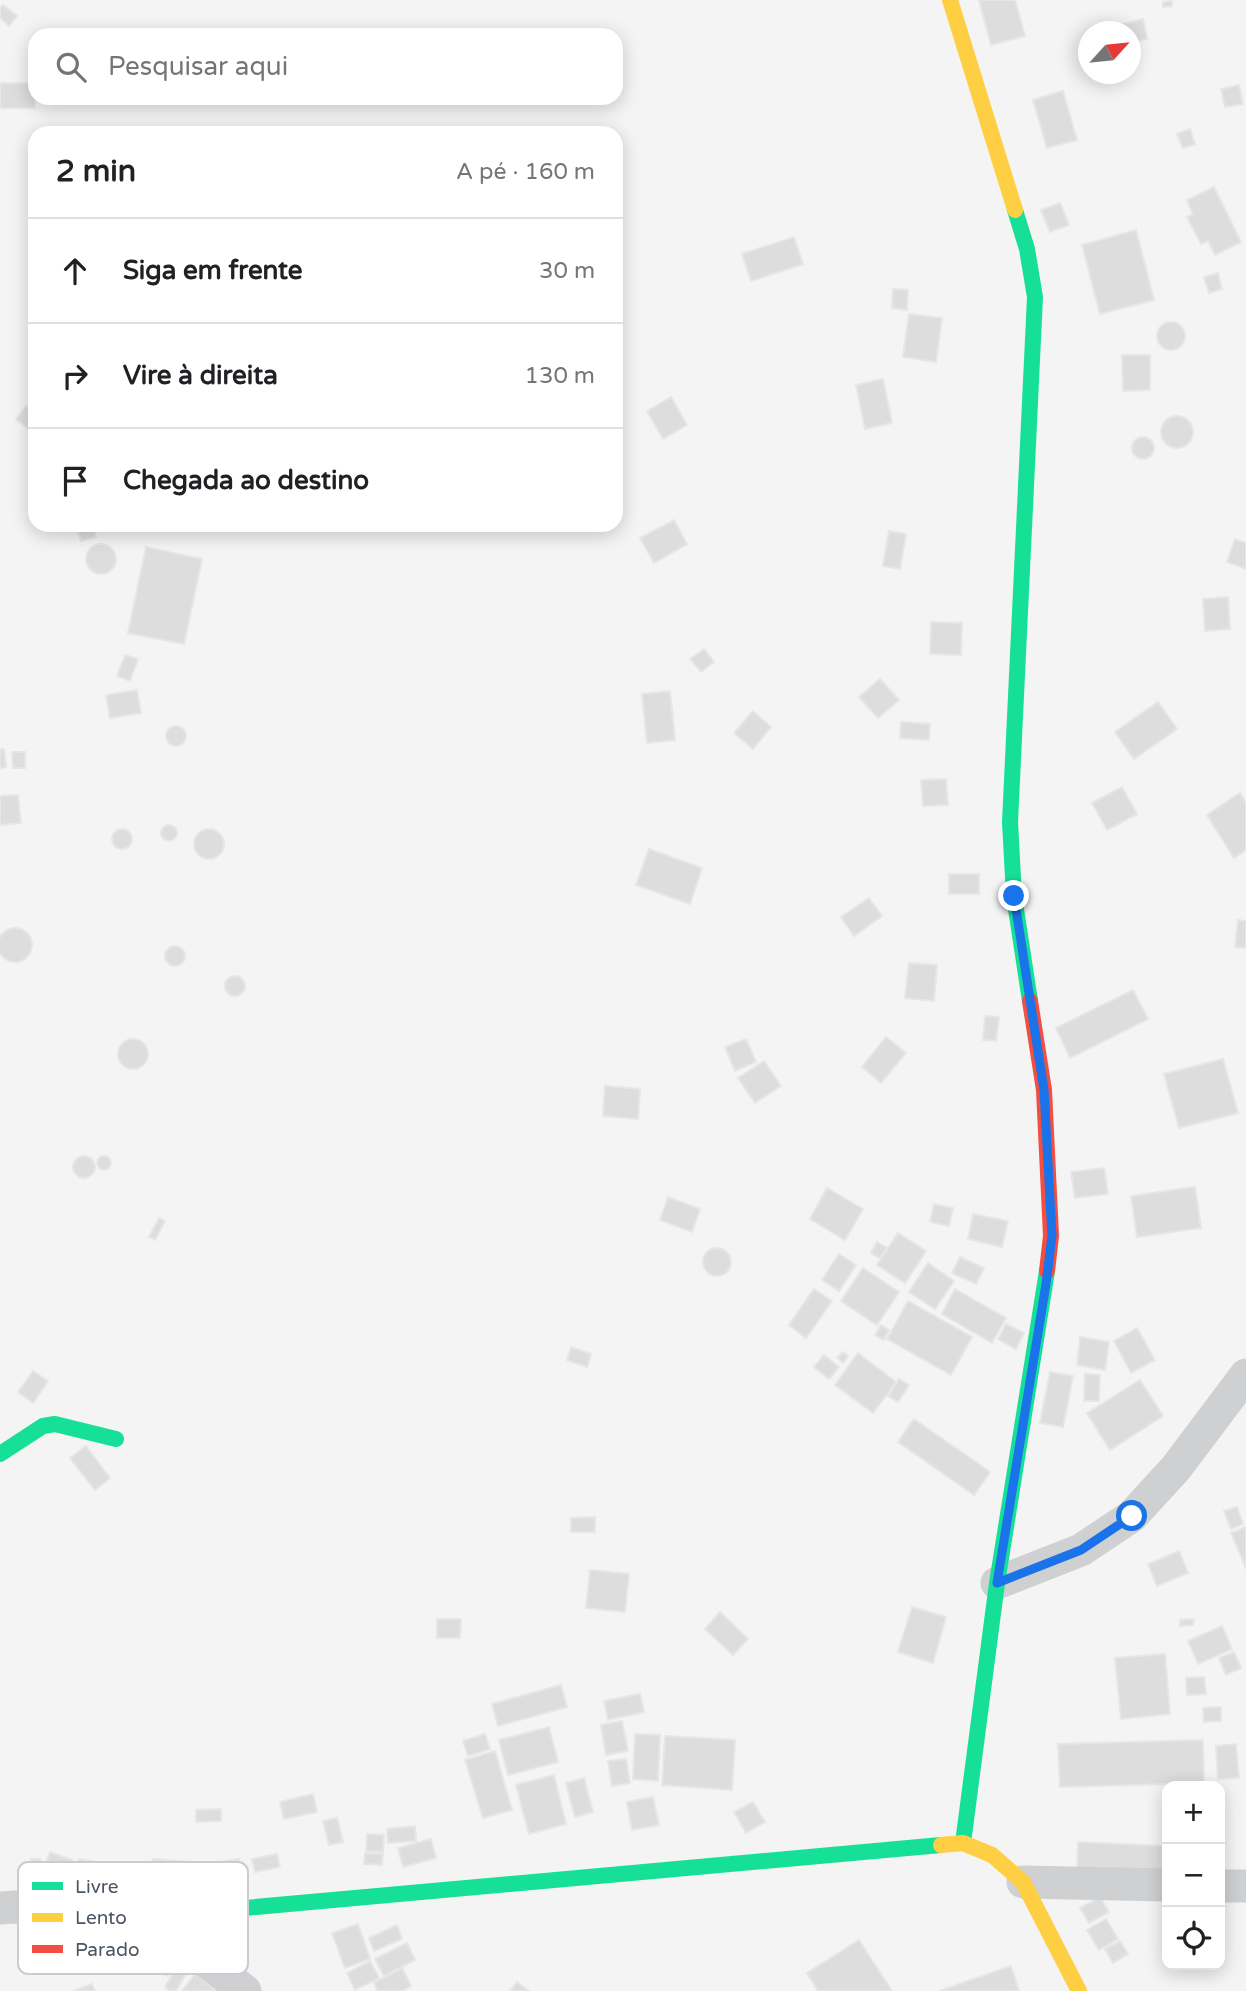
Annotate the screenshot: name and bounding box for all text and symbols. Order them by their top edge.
north arrow [1078,21,1141,84]
search box [28,28,623,105]
icon: search [52,48,90,86]
text: Pesquisar aqui [108,51,288,82]
text: 2 min [56,153,136,190]
text: A pé · 160 m [456,158,595,186]
icon: ahead [56,252,94,290]
text: Siga em frente [123,255,303,286]
text: 30 m [539,257,595,285]
icon: right [56,357,94,395]
text: Vire à direita [123,360,278,391]
text: 130 m [525,362,595,390]
icon: arrive [56,462,94,500]
text: Chegada ao destino [123,465,369,496]
route end [998,880,1029,911]
route start [1116,1500,1147,1531]
map controls [1162,1781,1225,1970]
button: + [1162,1781,1225,1844]
button: − [1162,1844,1225,1907]
legend [18,1862,248,1974]
text: Livre [75,1876,119,1898]
text: Lento [75,1907,127,1929]
button: locate [1162,1907,1225,1970]
text: Parado [75,1939,139,1961]

